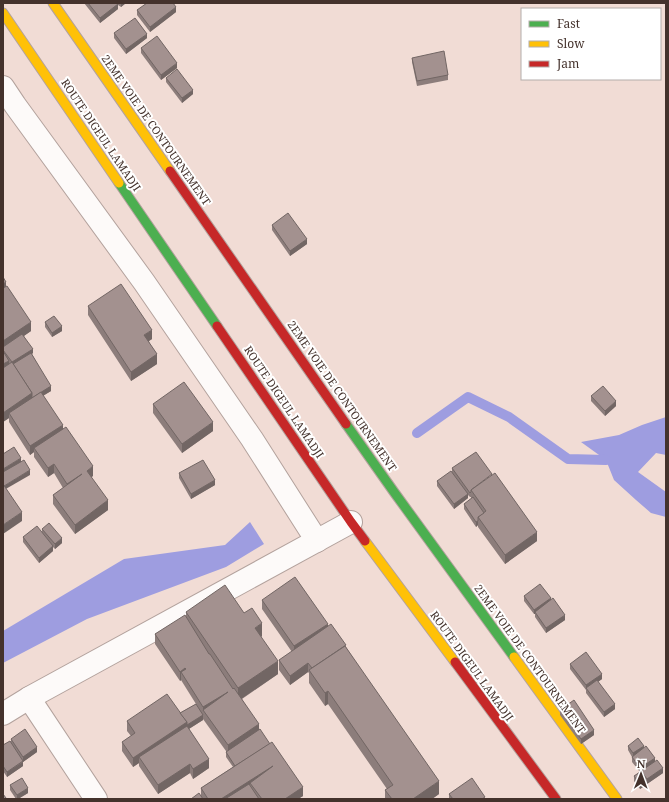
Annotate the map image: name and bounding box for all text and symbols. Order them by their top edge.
legend [521,8,661,80]
text: Fast [557,15,580,32]
text: Slow [557,35,585,52]
street label: 2EME VOIE DE CONTOURNEMENT [98,51,214,208]
text: Jam [556,55,579,72]
street label: ROUTE DIGEUL LAMADJI [58,76,145,194]
street label: 2EME VOIE DE CONTOURNEMENT [284,317,400,474]
street label: ROUTE DIGEUL LAMADJI [241,343,328,461]
street label: 2EME VOIE DE CONTOURNEMENT [471,581,590,736]
street label: ROUTE DIGEUL LAMADJI [427,608,517,724]
north arrow [621,754,661,794]
text: N [637,756,646,771]

